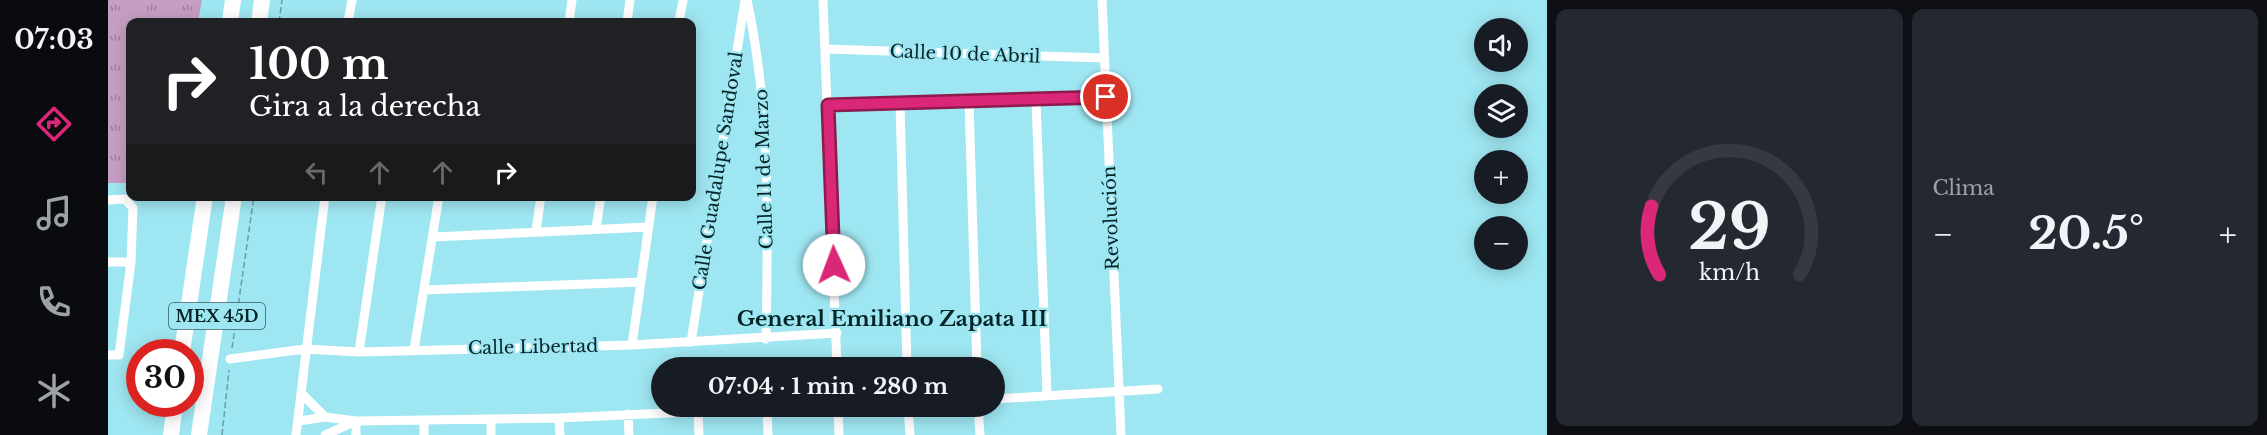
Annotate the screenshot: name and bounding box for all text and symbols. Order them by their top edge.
map controls [1474,18,1528,270]
button: sound [1474,18,1528,72]
text: 07:03 [14,23,94,56]
text: 100 m [249,38,388,90]
street label: Calle 10 de Abril [889,40,1041,68]
icon: right [150,42,228,120]
street label: Calle Guadalupe Sandoval [688,50,748,292]
pin [1080,71,1131,122]
icon: arrive [1089,80,1122,113]
button: layers [1474,84,1528,138]
street label: Calle 11 de Marzo [750,88,778,250]
text: Gira a la derecha [249,90,480,123]
icon: directions [33,103,75,145]
button: + [1474,150,1528,204]
icon: left [300,156,333,189]
icon: ahead [363,156,396,189]
icon: ahead [426,156,459,189]
icon: right [489,156,522,189]
street label: Revolución [1098,165,1124,271]
text: Clima [1933,176,1994,200]
text: 29 [1688,188,1771,266]
icon: music [33,192,75,234]
text: 20.5° [2028,205,2144,261]
text: − [1933,214,1953,255]
text: + [2219,214,2237,255]
button: − [1474,216,1528,270]
position arrow [802,233,866,297]
text: km/h [1699,259,1760,286]
icon: phone [33,281,75,323]
road number: MEX 45D [169,303,265,329]
district label: General Emiliano Zapata III [737,306,1047,332]
street label: Calle Libertad [468,335,598,359]
speed limit sign: 30 [126,339,204,417]
icon: climate [33,370,75,412]
text: 07:04 · 1 min · 280 m [708,373,948,400]

